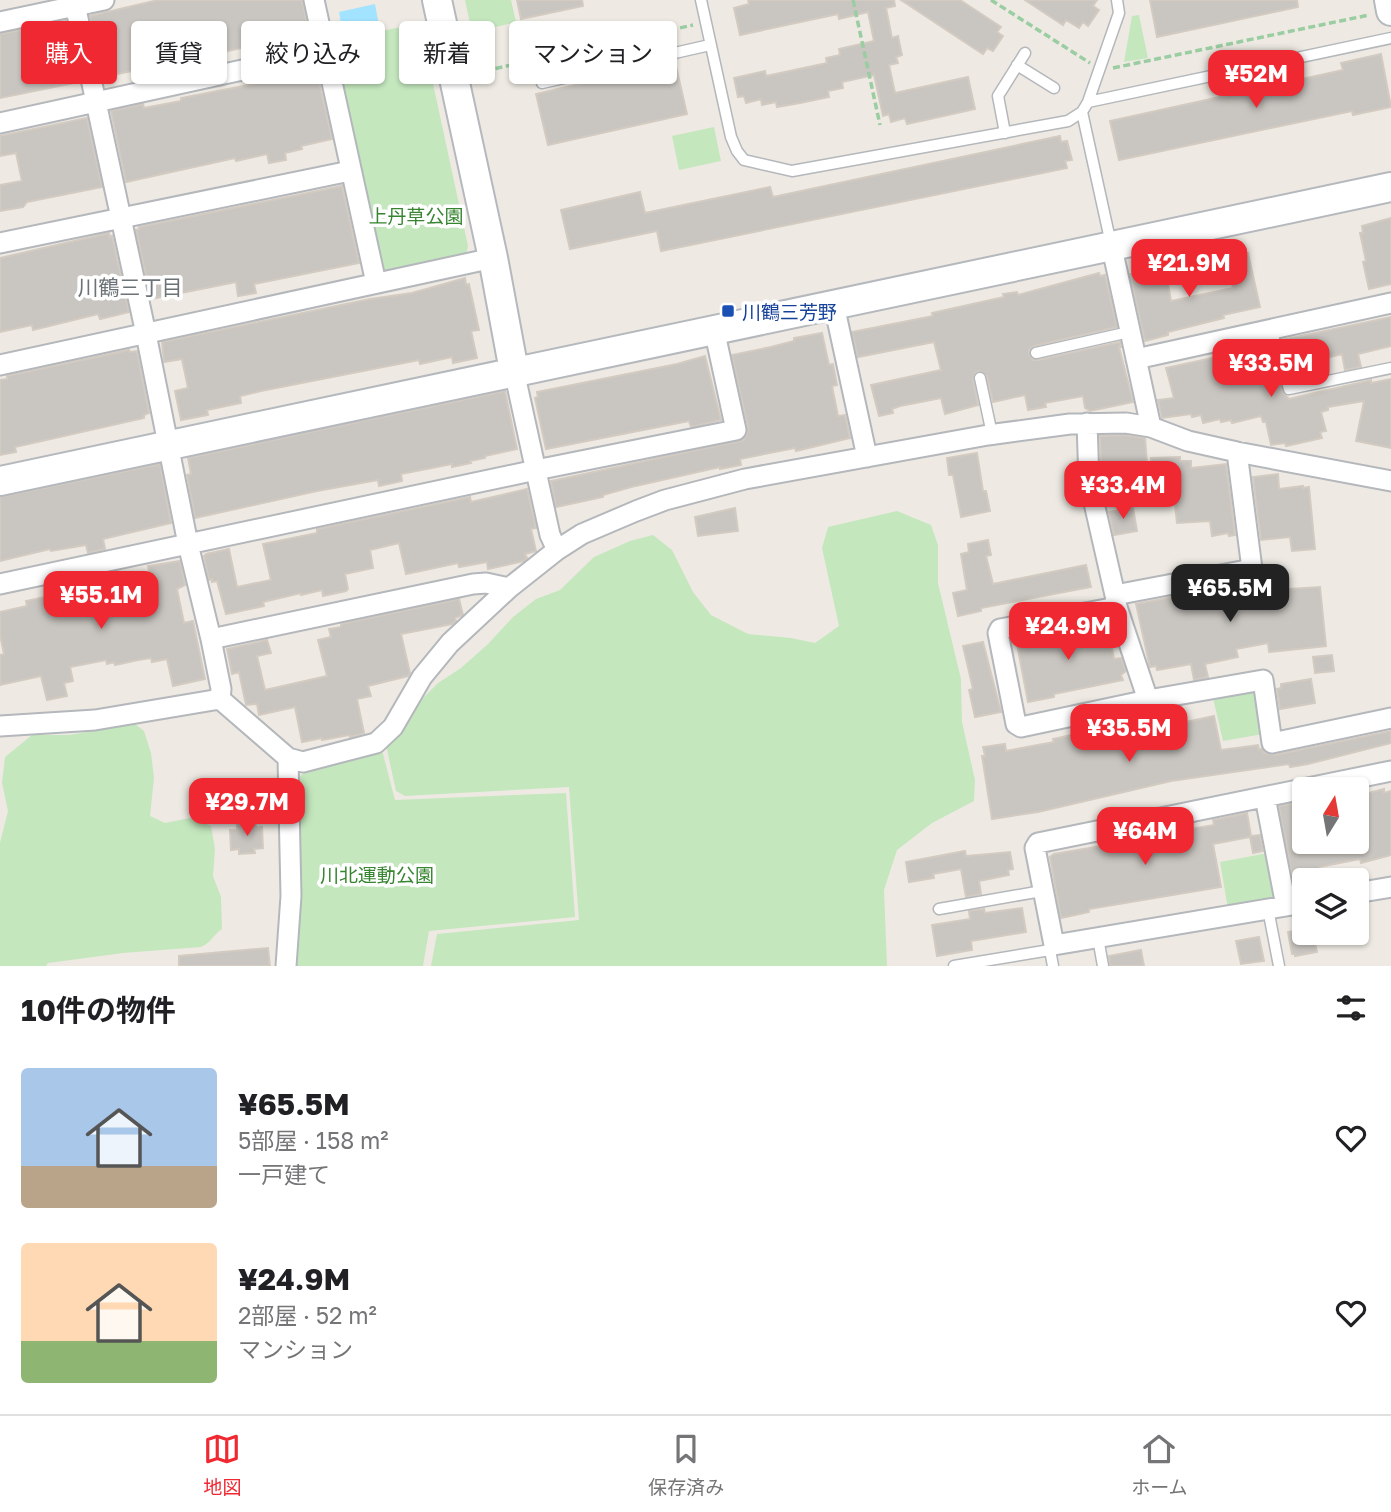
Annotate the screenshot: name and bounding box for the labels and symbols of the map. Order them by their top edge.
pin: ¥52M [1215,50,1297,110]
park label: 上丹草公園 [368,204,464,227]
pin: ¥21.9M [1132,240,1246,299]
district label: 川鶴三丁目 [78,274,183,300]
place label: 川鶴三芳野 [742,300,837,323]
marker: 川鶴三芳野 [720,303,736,319]
pin: ¥33.5M [1214,340,1328,399]
pin: ¥33.4M [1066,462,1180,521]
pin: ¥65.5M [1173,564,1287,624]
pin: ¥55.1M [44,572,158,631]
pin: ¥24.9M [1011,602,1125,662]
pin: ¥35.5M [1072,704,1186,764]
north arrow [1292,777,1368,854]
pin: ¥29.7M [190,778,304,838]
pin: ¥64M [1104,808,1186,867]
park label: 川北運動公園 [320,863,434,886]

